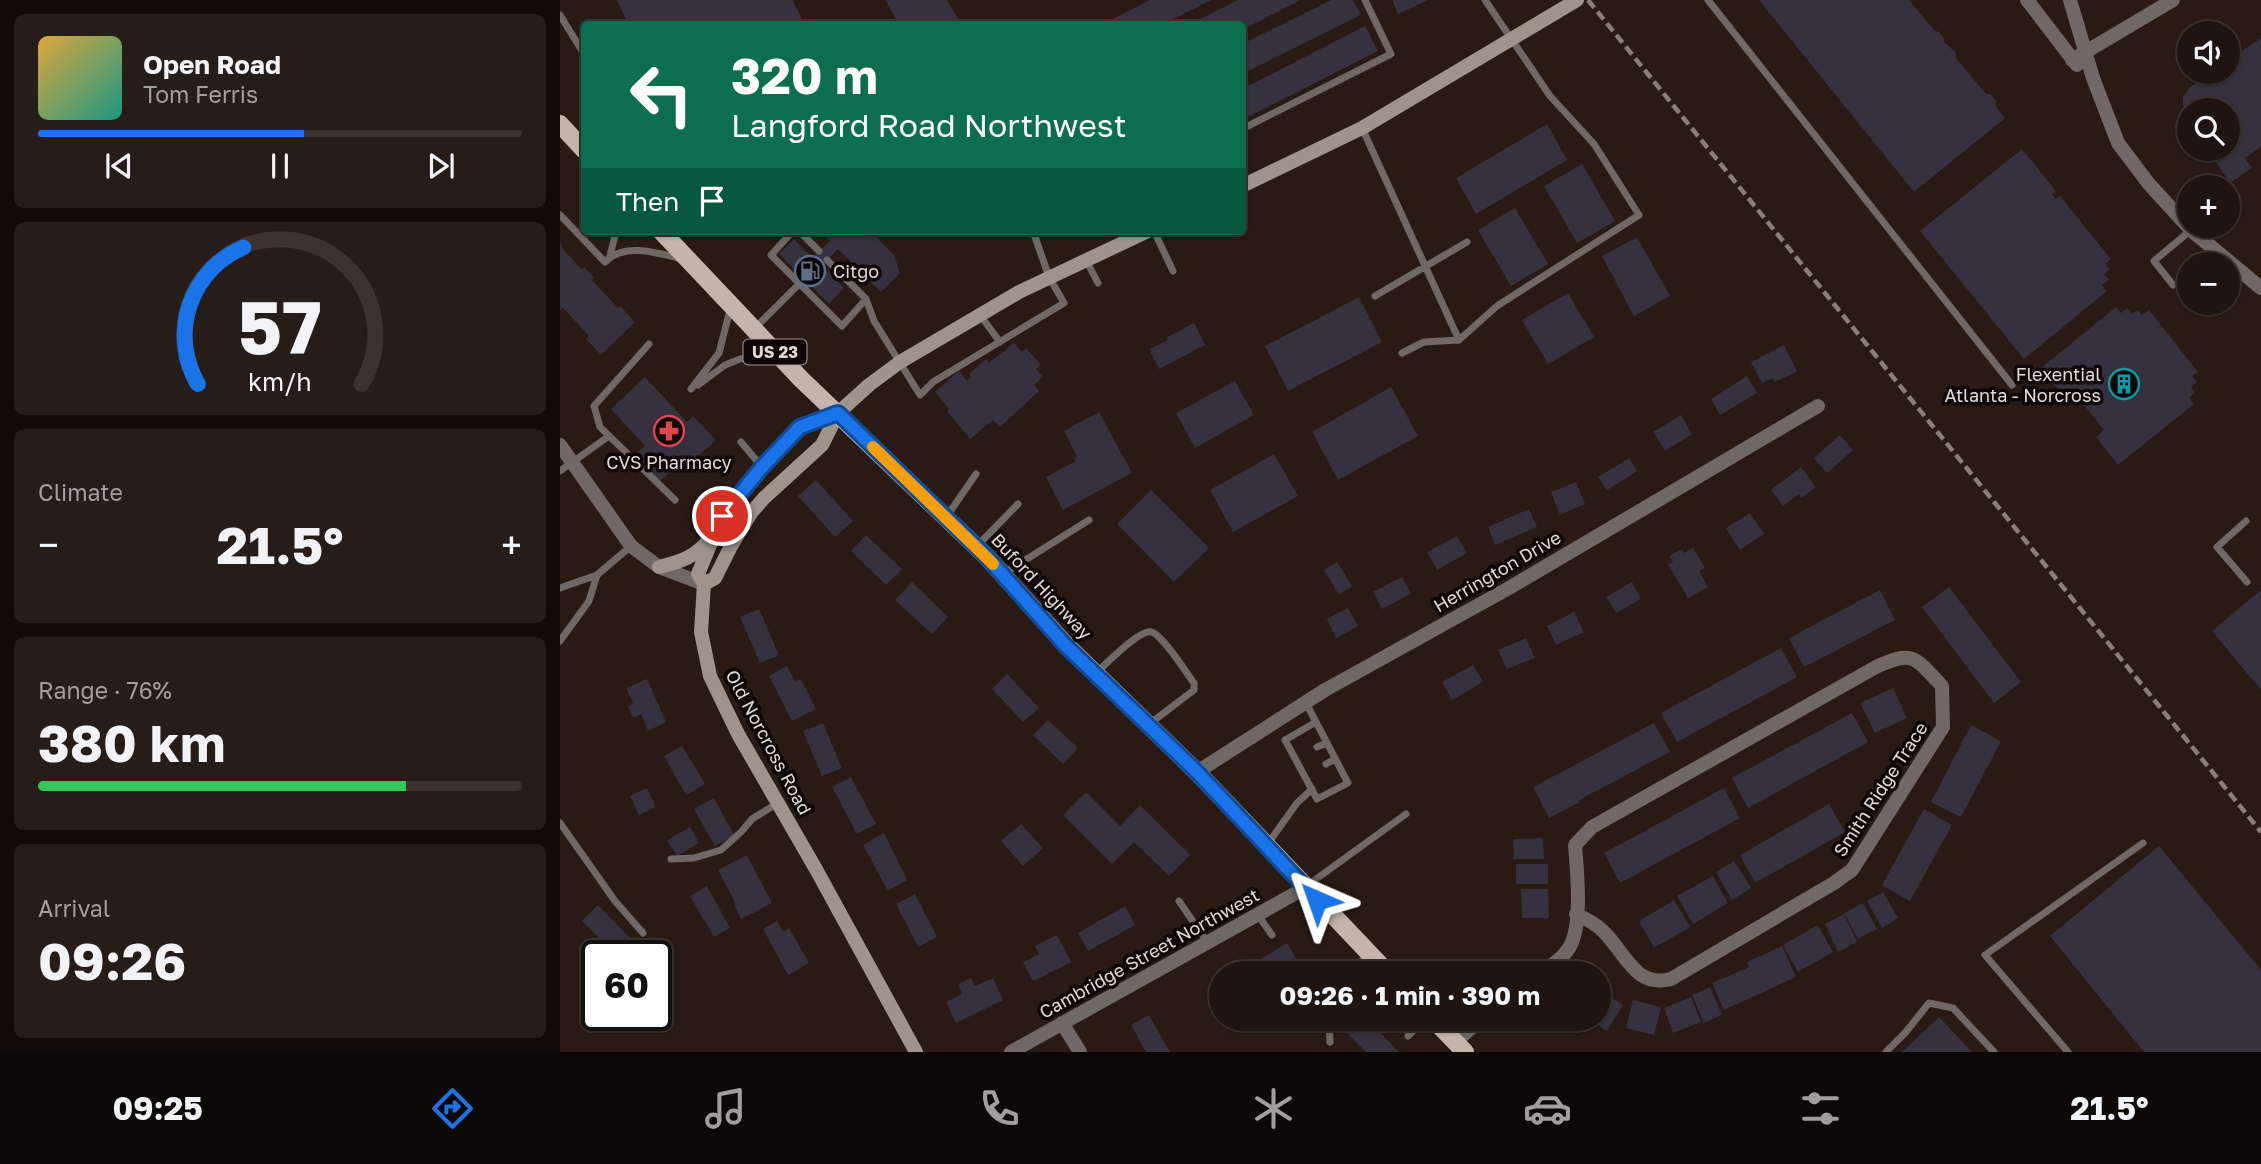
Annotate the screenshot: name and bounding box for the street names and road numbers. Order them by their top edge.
road number: US 23 [744,340,806,364]
street label: Herrington Drive [1429,526,1565,616]
street label: Buford Highway [987,528,1097,644]
street label: Old Norcross Road [722,666,816,818]
street label: Smith Ridge Trace [1828,718,1932,860]
street label: Cambridge Street Northwest [1035,883,1263,1023]

